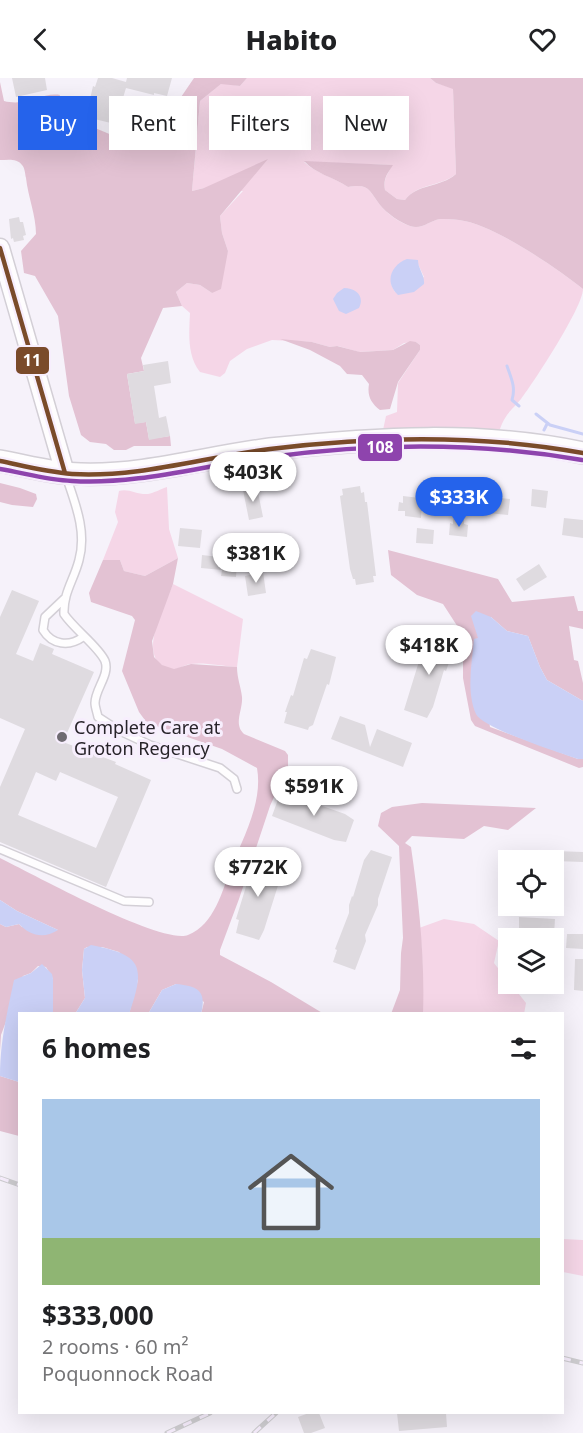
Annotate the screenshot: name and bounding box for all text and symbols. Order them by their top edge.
text: Habito [246,21,337,58]
icon: back [24,23,57,56]
icon: heart [526,23,559,56]
chip: Buy [18,96,97,150]
chip: Rent [109,96,197,150]
chip: Filters [209,96,311,150]
chip: New [323,96,409,150]
line badge: 11 [15,346,50,375]
text: 11 [23,349,41,371]
line badge: 108 [357,433,403,462]
text: 108 [366,436,394,458]
pin: $403K [211,452,295,503]
text: $403K [223,458,283,485]
pin: $333K [417,477,501,528]
text: $333K [429,483,489,510]
pin: $381K [214,533,298,584]
text: $381K [226,539,286,566]
pin: $418K [387,625,471,676]
text: $418K [399,631,459,658]
place label: Complete Care at Groton Regency [74,715,221,760]
marker: Complete Care at Groton Regency [55,730,69,744]
pin: $591K [272,766,356,817]
text: $591K [284,772,344,799]
pin: $772K [216,847,300,898]
map controls [498,850,564,994]
button: locate [498,850,564,916]
text: $772K [228,853,288,880]
button: layers [498,928,564,994]
text: 6 homes [42,1030,151,1066]
icon: filters [507,1032,540,1065]
icon: home [237,1138,345,1246]
text: $333,000 [42,1297,154,1333]
text: 2 rooms · 60 m² [42,1333,189,1360]
text: Poquonnock Road [42,1360,213,1387]

